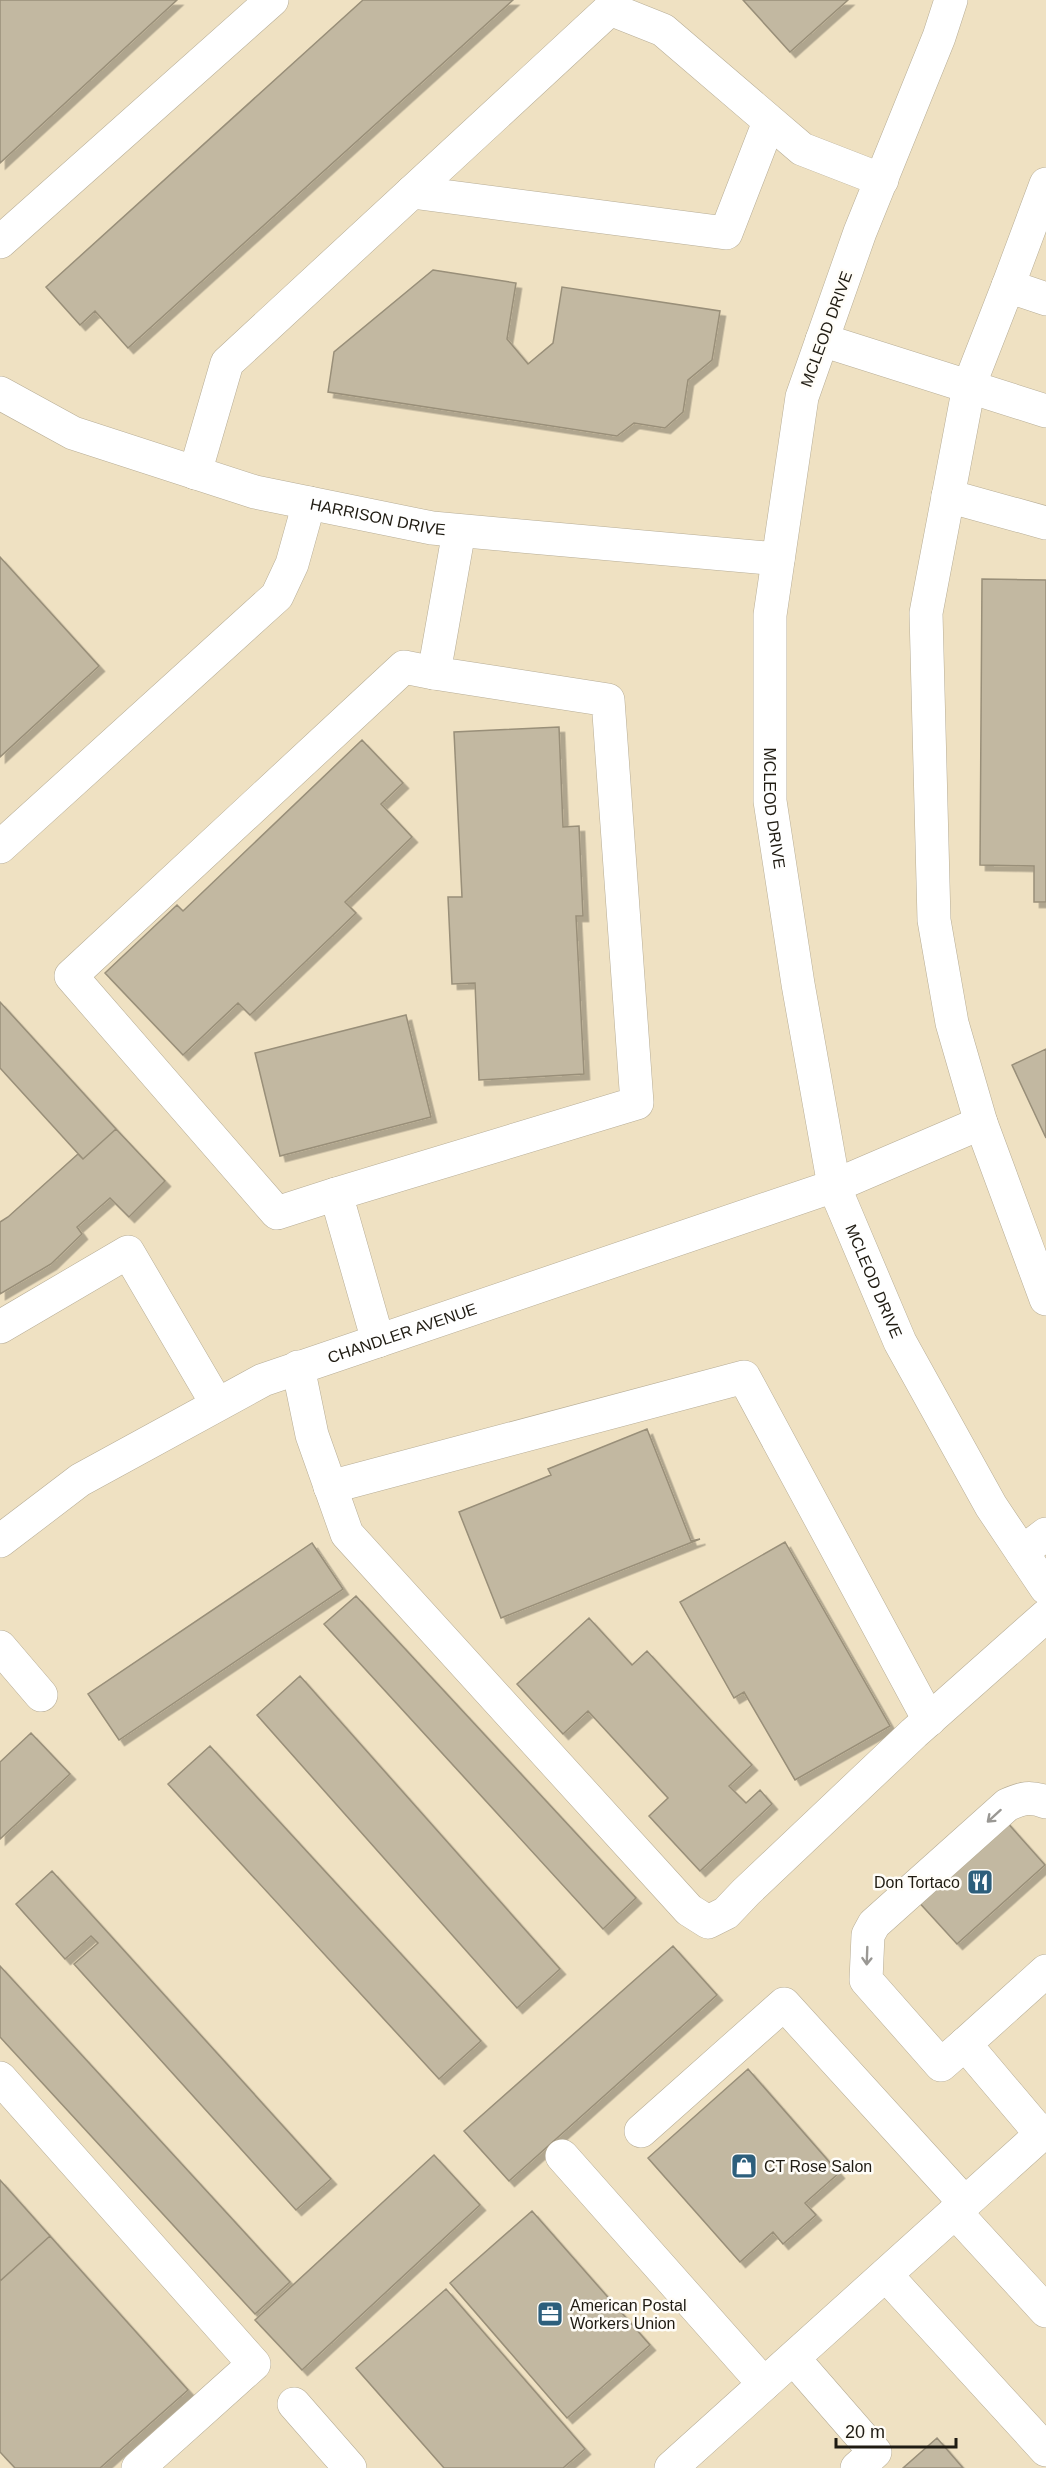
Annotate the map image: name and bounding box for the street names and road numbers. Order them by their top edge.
street label: MCLEOD DRIVE [798,269,855,389]
street label: HARRISON DRIVE [309,495,446,538]
street label: MCLEOD DRIVE [761,748,788,870]
street label: MCLEOD DRIVE [842,1222,905,1341]
street label: CHANDLER AVENUE [326,1300,479,1366]

